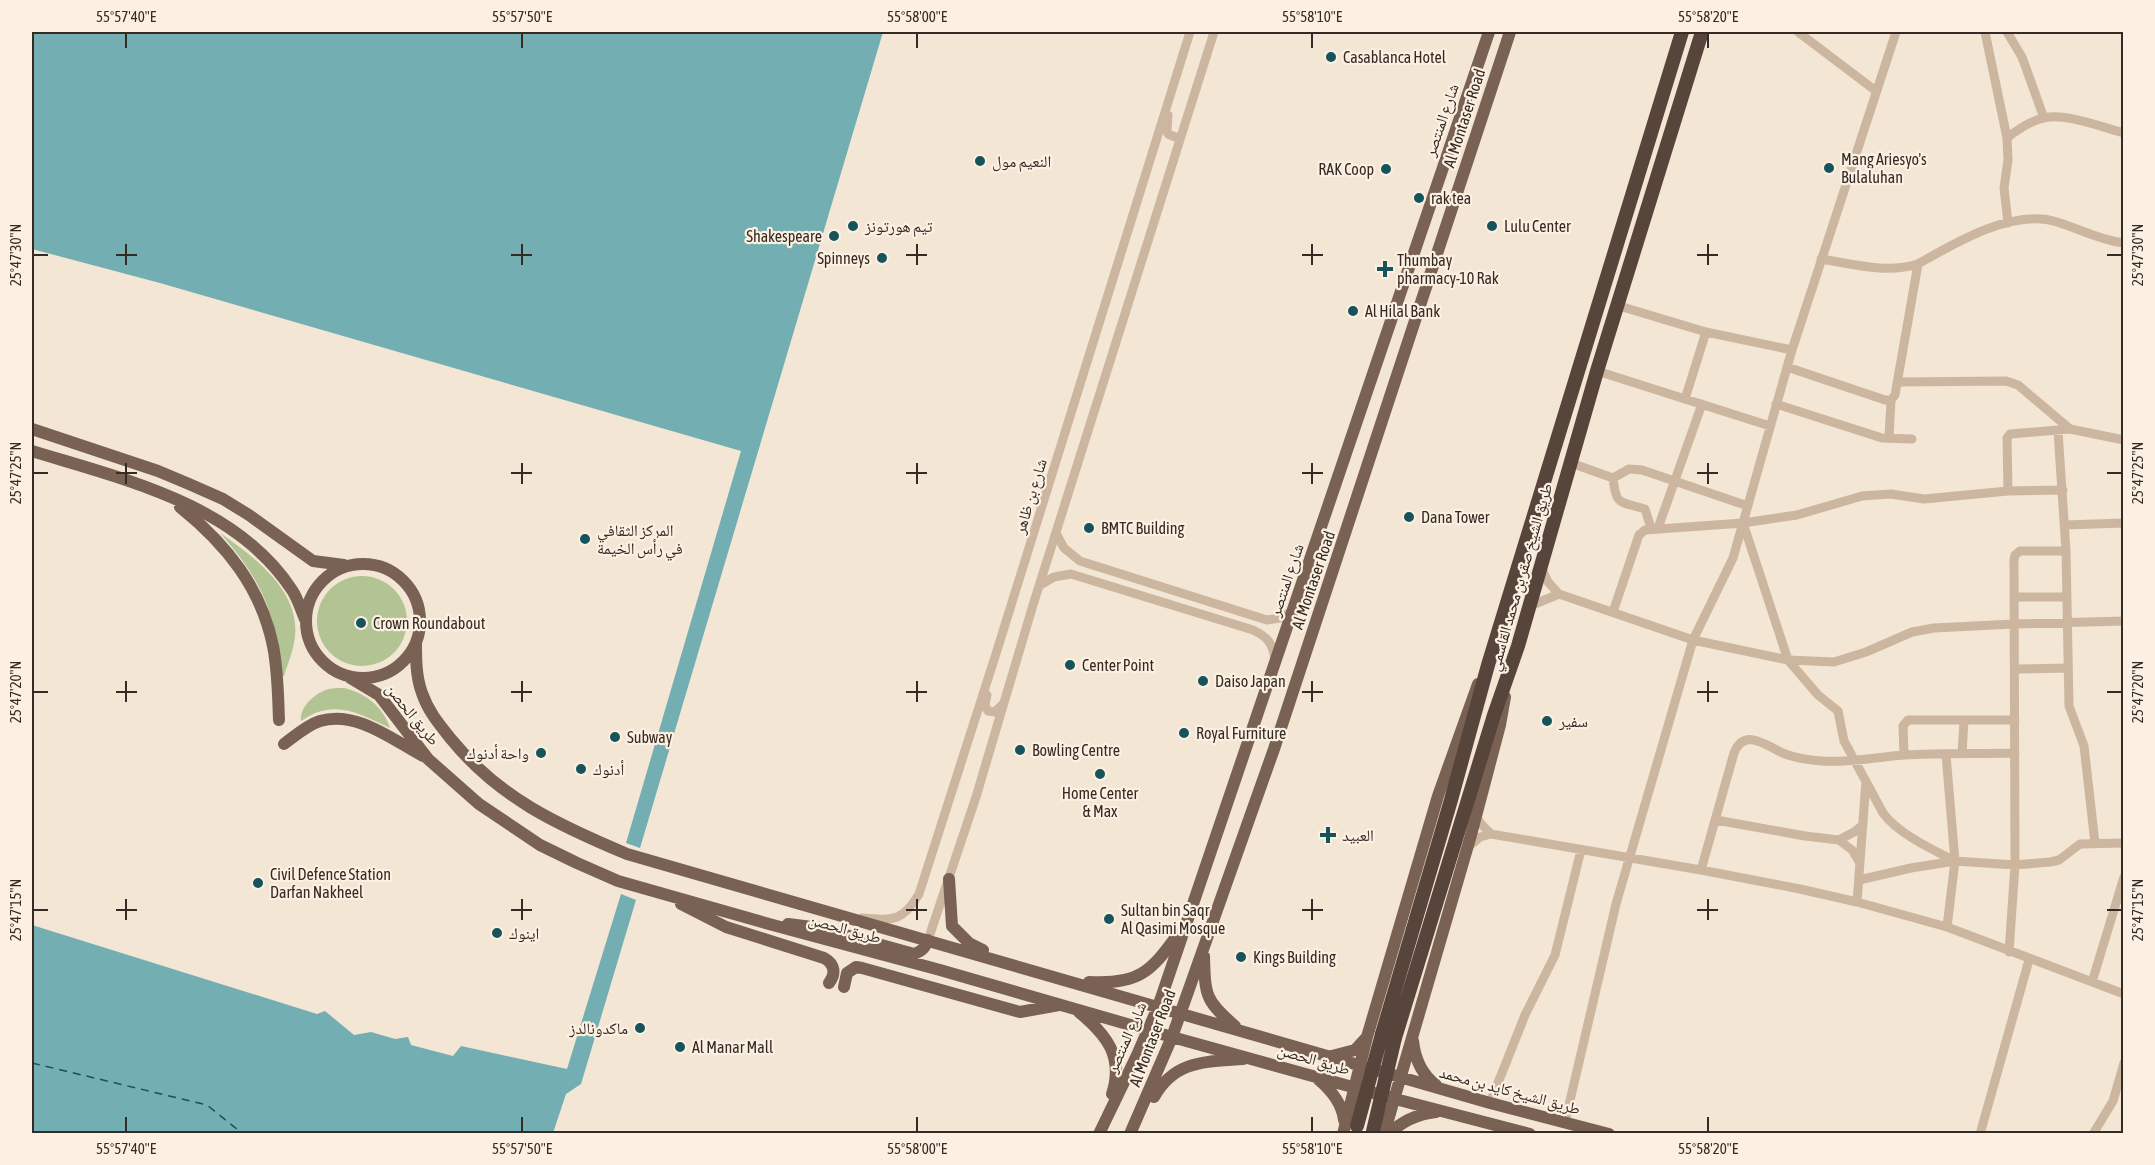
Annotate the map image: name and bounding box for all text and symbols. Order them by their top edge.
text: 55°57'40"E [96,8,157,25]
text: 55°57'50"E [492,8,553,25]
text: 55°58'00"E [887,8,948,25]
text: 55°58'10"E [1282,8,1343,25]
text: 55°58'20"E [1678,8,1739,25]
place label: Casablanca Hotel [1343,48,1447,66]
marker: Casablanca Hotel [1324,50,1338,64]
street label: Al Montaser Road [1440,66,1488,170]
street label: شارع المنتصر [1420,81,1464,160]
place label: Mang Ariesyo's Bulaluhan [1841,150,1927,186]
place label: النعيم مول [992,152,1051,172]
marker: النعيم مول [973,154,987,168]
place label: RAK Coop [1318,160,1374,179]
marker: Mang Ariesyo's Bulaluhan [1822,161,1836,175]
marker: RAK Coop [1379,162,1393,176]
place label: rak tea [1431,189,1471,207]
marker: rak tea [1412,191,1426,205]
place label: تيم هورتونز [864,217,933,237]
place label: Lulu Center [1504,217,1571,235]
marker: تيم هورتونز [846,219,860,233]
marker: Lulu Center [1485,219,1499,233]
text: 25°47'30"N [7,224,24,286]
text: 25°47'30"N [2129,224,2146,286]
place label: Shakespeare [746,227,822,246]
marker: Shakespeare [827,229,841,243]
place label: Spinneys [817,249,870,268]
marker: Spinneys [875,251,889,265]
place label: Thumbay pharmacy-10 Rak [1397,251,1499,288]
marker: Thumbay pharmacy-10 Rak [1378,262,1392,276]
place label: Al Hilal Bank [1365,302,1440,320]
marker: Al Hilal Bank [1346,304,1360,318]
text: 25°47'25"N [7,442,24,504]
text: 25°47'25"N [2129,442,2146,504]
street label: شارع بن ظاهر [1010,456,1052,537]
street label: طريق الشيخ صقر بن محمد القاسمي [1485,481,1559,674]
place label: Dana Tower [1421,508,1490,526]
marker: Dana Tower [1402,510,1416,524]
place label: BMTC Building [1101,519,1184,538]
place label: المركز الثقافي في رأس الخيمة [597,521,683,561]
marker: BMTC Building [1082,521,1096,535]
street label: Al Montaser Road [1288,529,1338,631]
marker: المركز الثقافي في رأس الخيمة [578,532,592,546]
street label: شارع المنتصر [1265,541,1309,620]
place label: Crown Roundabout [373,614,486,632]
marker: Crown Roundabout [354,616,368,630]
place label: Center Point [1082,656,1154,674]
marker: Center Point [1063,658,1077,672]
text: 25°47'20"N [7,661,24,723]
text: 25°47'20"N [2129,661,2146,723]
place label: Daiso Japan [1215,672,1286,691]
marker: Daiso Japan [1196,674,1210,688]
street label: طريق الحصن [381,679,443,750]
place label: سفير [1558,712,1588,731]
marker: سفير [1540,714,1554,728]
place label: Royal Furniture [1196,724,1286,743]
marker: Royal Furniture [1177,726,1191,740]
place label: Subway [627,728,673,747]
marker: Subway [608,730,622,744]
place label: Bowling Centre [1032,741,1120,760]
marker: Bowling Centre [1013,743,1027,757]
place label: واحة أدنوك [467,744,529,763]
marker: واحة أدنوك [534,746,548,760]
place label: أدنوك [593,760,624,779]
marker: أدنوك [574,762,588,776]
marker: Home Center & Max [1093,767,1107,781]
place label: Home Center & Max [1062,784,1139,820]
marker: العبيد [1319,826,1337,844]
place label: العبيد [1342,826,1374,844]
place label: Civil Defence Station Darfan Nakheel [270,865,391,901]
marker: Civil Defence Station Darfan Nakheel [251,876,265,890]
text: 25°47'15"N [7,879,24,941]
text: 25°47'15"N [2129,879,2146,941]
place label: Sultan bin Saqr Al Qasimi Mosque [1121,901,1225,938]
street label: طريق الحصن [806,910,883,948]
marker: Sultan bin Saqr Al Qasimi Mosque [1102,912,1116,926]
place label: اينوك [509,924,539,943]
marker: اينوك [490,926,504,940]
place label: Kings Building [1253,948,1336,967]
marker: Kings Building [1234,950,1248,964]
street label: Al Montaser Road [1125,987,1179,1089]
street label: شارع المنتصر [1102,999,1151,1077]
place label: ماكدونالدز [568,1019,628,1038]
marker: ماكدونالدز [633,1021,647,1035]
place label: Al Manar Mall [692,1038,774,1056]
marker: Al Manar Mall [673,1040,687,1054]
street label: طريق الحصن [1275,1040,1352,1080]
street label: طريق الشيخ كايد بن محمد [1437,1062,1583,1119]
text: 55°57'40"E [96,1140,157,1157]
text: 55°57'50"E [492,1140,553,1157]
text: 55°58'00"E [887,1140,948,1157]
text: 55°58'10"E [1282,1140,1343,1157]
text: 55°58'20"E [1678,1140,1739,1157]

